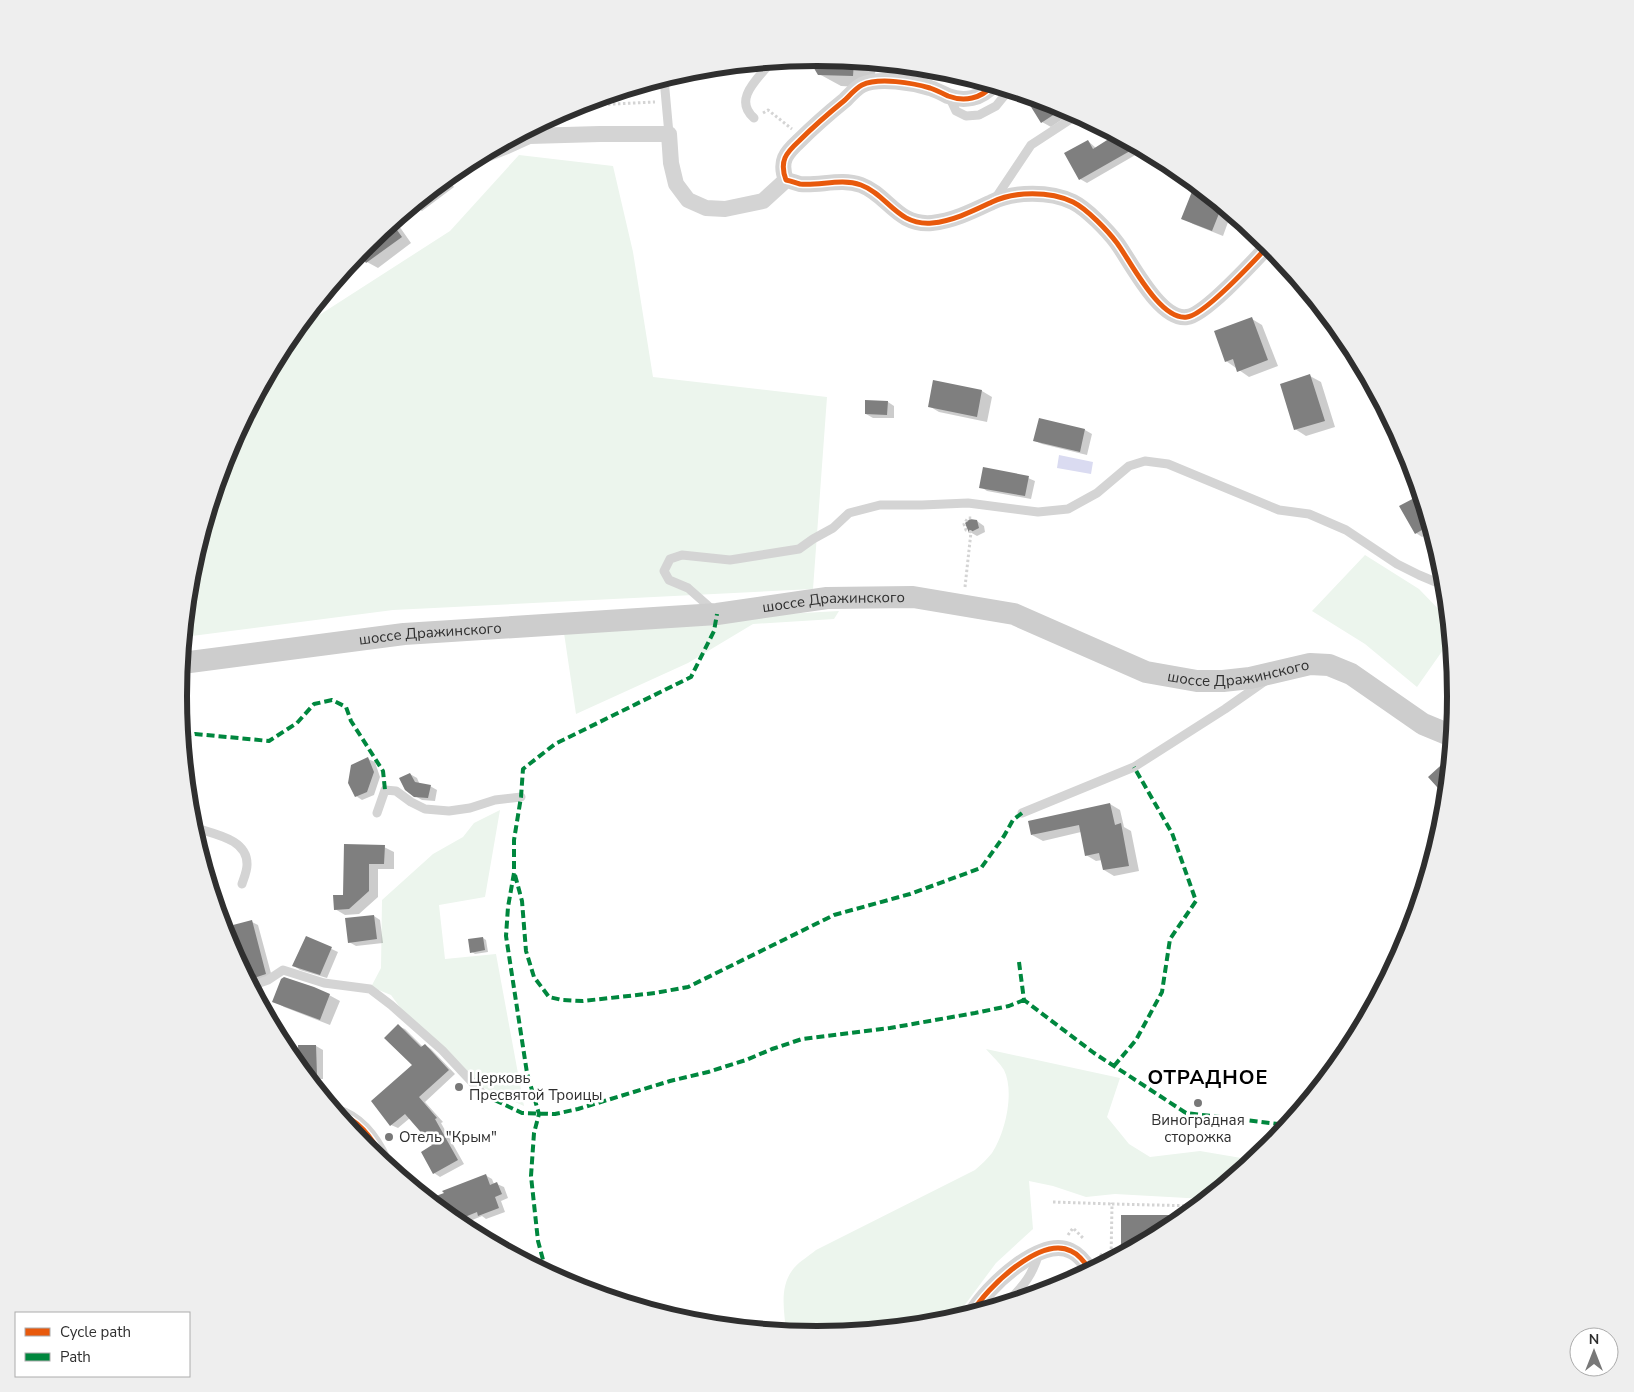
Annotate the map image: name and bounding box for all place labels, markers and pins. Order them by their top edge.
place label: Церковь Пресвятой Троицы [469,1068,602,1105]
marker: Церковь Пресвятой Троицы [453,1081,465,1093]
marker: Виноградная сторожка [1192,1097,1204,1109]
place label: Виноградная сторожка [1151,1110,1245,1147]
place label: Отель "Крым" [399,1127,497,1147]
marker: Отель "Крым" [383,1131,395,1143]

